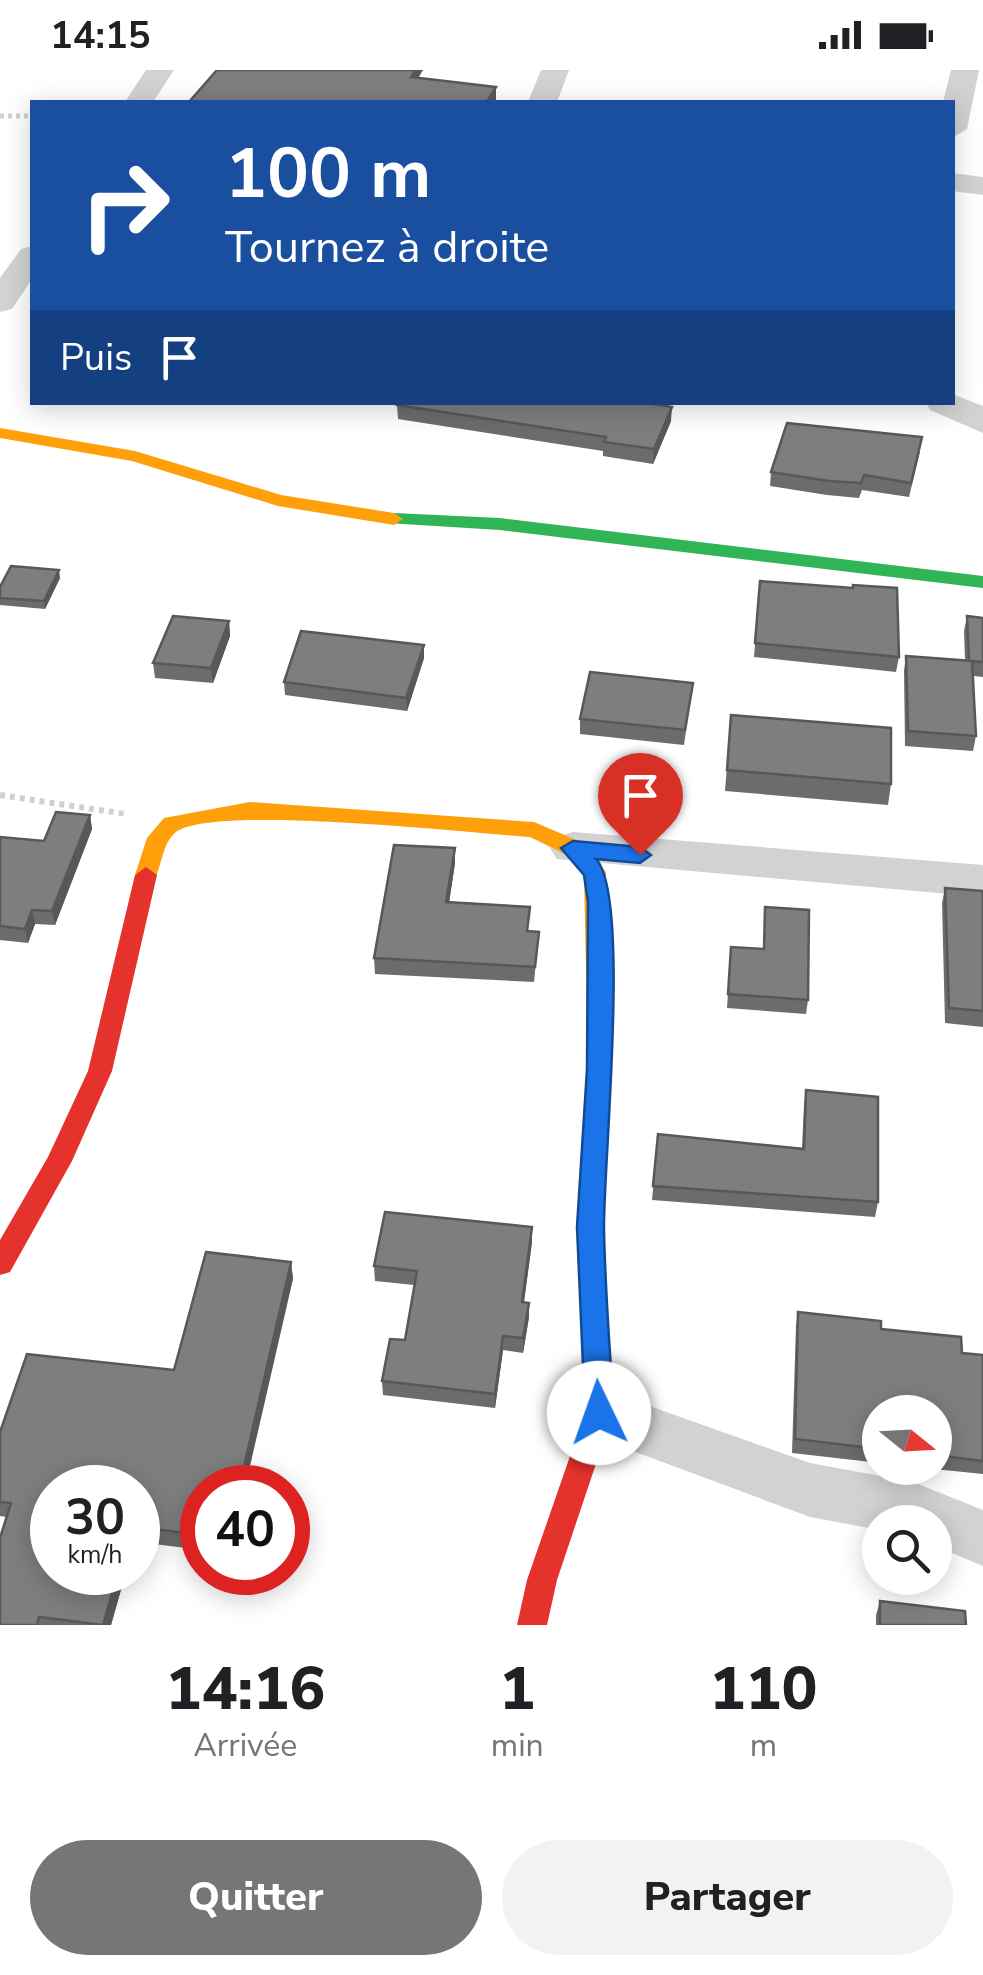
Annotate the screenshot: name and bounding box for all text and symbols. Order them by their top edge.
text: 14:15 [50,10,151,61]
text: 100 m [225,126,431,222]
icon: right [60,140,190,270]
text: Tournez à droite [225,217,549,278]
icon: arrive [152,330,207,385]
text: Puis [60,332,132,383]
pin [598,753,683,856]
icon: arrive [613,768,668,823]
position arrow [547,1361,651,1465]
north arrow [862,1395,952,1485]
map controls [862,1395,952,1595]
speed limit sign: 40 [180,1465,310,1595]
text: 30 [65,1483,125,1552]
button: search [862,1505,952,1595]
text: km/h [67,1538,123,1572]
text: 14:16 [166,1648,325,1730]
text: 1 [499,1648,535,1730]
text: 110 [709,1648,817,1730]
text: Arrivée [193,1724,297,1767]
text: min [491,1724,544,1767]
text: m [750,1724,777,1767]
button: Quitter [30,1840,482,1955]
button: Partager [502,1840,953,1955]

